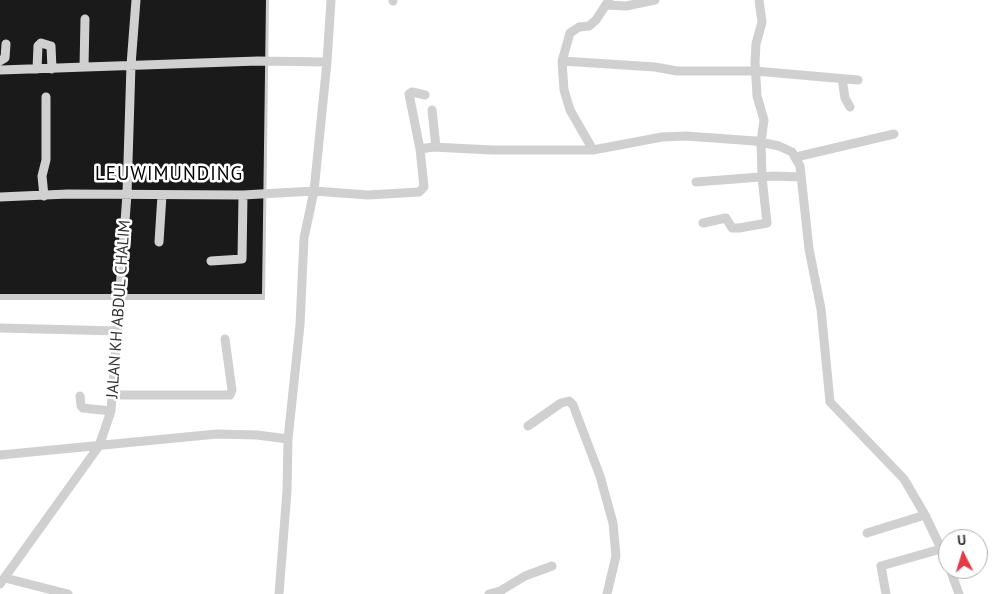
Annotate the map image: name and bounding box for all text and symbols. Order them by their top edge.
district label: LEUWIMUNDING [93,164,245,186]
street label: JALAN KH ABDUL CHALIM [103,219,135,399]
north arrow [938,529,988,579]
text: U [957,531,967,549]

